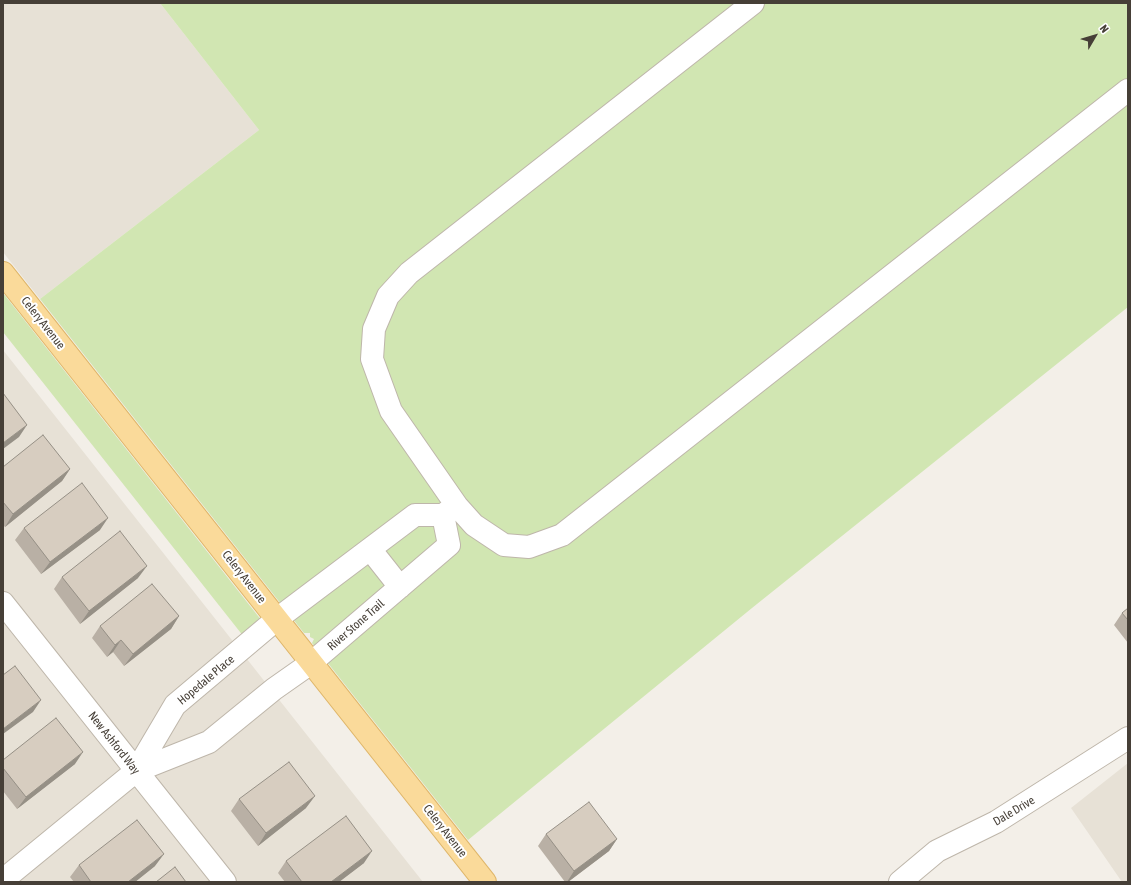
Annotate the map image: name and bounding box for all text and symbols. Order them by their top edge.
north arrow [1075,16,1115,56]
text: N [1098,22,1111,35]
street label: Celery Avenue [18,294,68,352]
street label: Celery Avenue [219,548,269,606]
street label: River Stone Trail [325,596,387,654]
street label: Hopedale Place [175,652,237,708]
street label: New Ashford Way [85,709,143,777]
street label: Dale Drive [991,793,1037,829]
street label: Celery Avenue [420,802,470,860]

